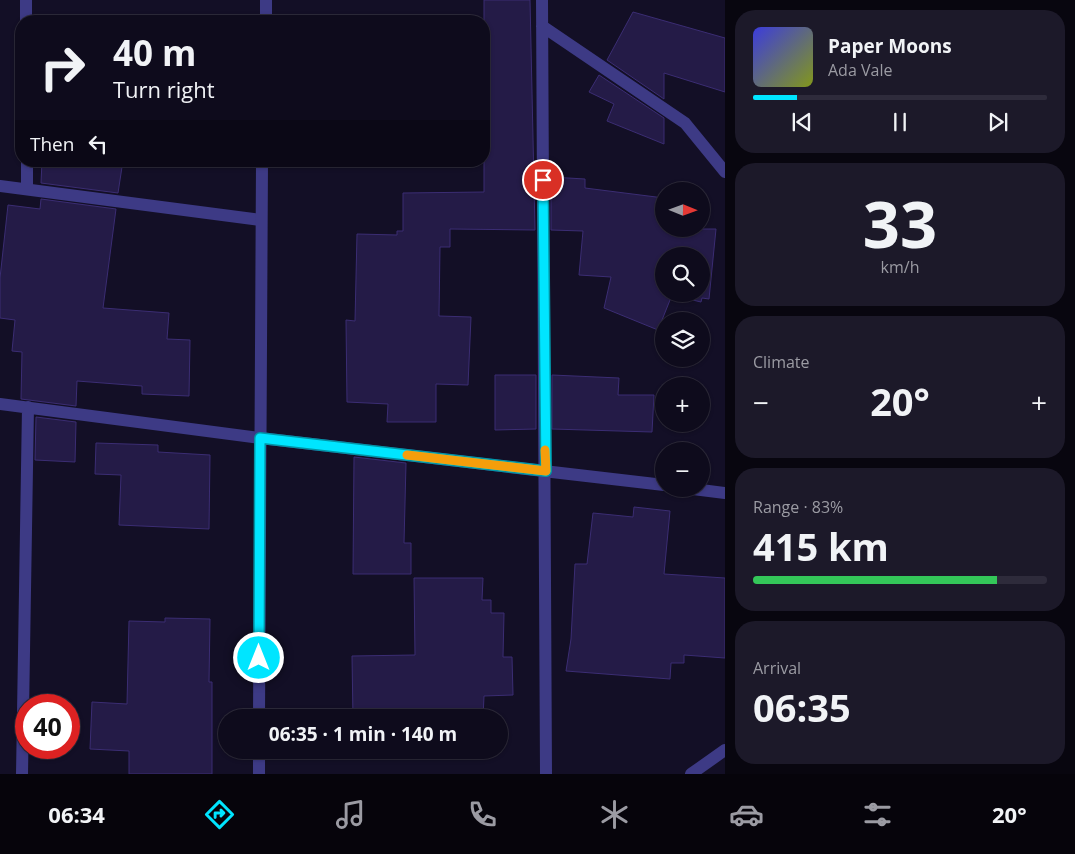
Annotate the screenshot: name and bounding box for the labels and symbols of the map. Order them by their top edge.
pin [522,159,564,201]
north arrow [655,182,710,238]
position arrow [232,631,284,683]
speed limit sign: 40 [15,694,80,759]

